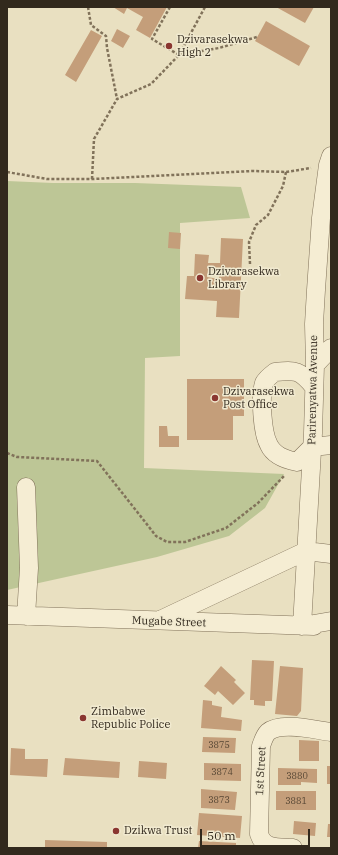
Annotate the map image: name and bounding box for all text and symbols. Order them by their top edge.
place label: Dzivarasekwa High 2 [177,33,249,59]
marker: Dzivarasekwa High 2 [164,41,174,51]
place label: Dzivarasekwa Library [208,265,280,291]
marker: Dzivarasekwa Library [195,273,205,283]
street label: Parirenyatwa Avenue [305,335,321,445]
place label: Dzivarasekwa Post Office [223,385,295,411]
marker: Dzivarasekwa Post Office [210,393,220,403]
street label: Mugabe Street [132,614,206,630]
place label: Zimbabwe Republic Police [91,705,170,731]
marker: Zimbabwe Republic Police [78,713,88,723]
house number: 3875 [208,740,230,750]
street label: 1st Street [253,746,269,796]
house number: 3874 [211,767,233,777]
house number: 3880 [286,771,308,781]
house number: 3873 [208,795,230,805]
house number: 3881 [285,796,307,806]
scale bar [202,821,312,847]
place label: Dzikwa Trust [124,824,192,838]
marker: Dzikwa Trust [111,826,121,836]
text: 50 m [207,828,236,843]

